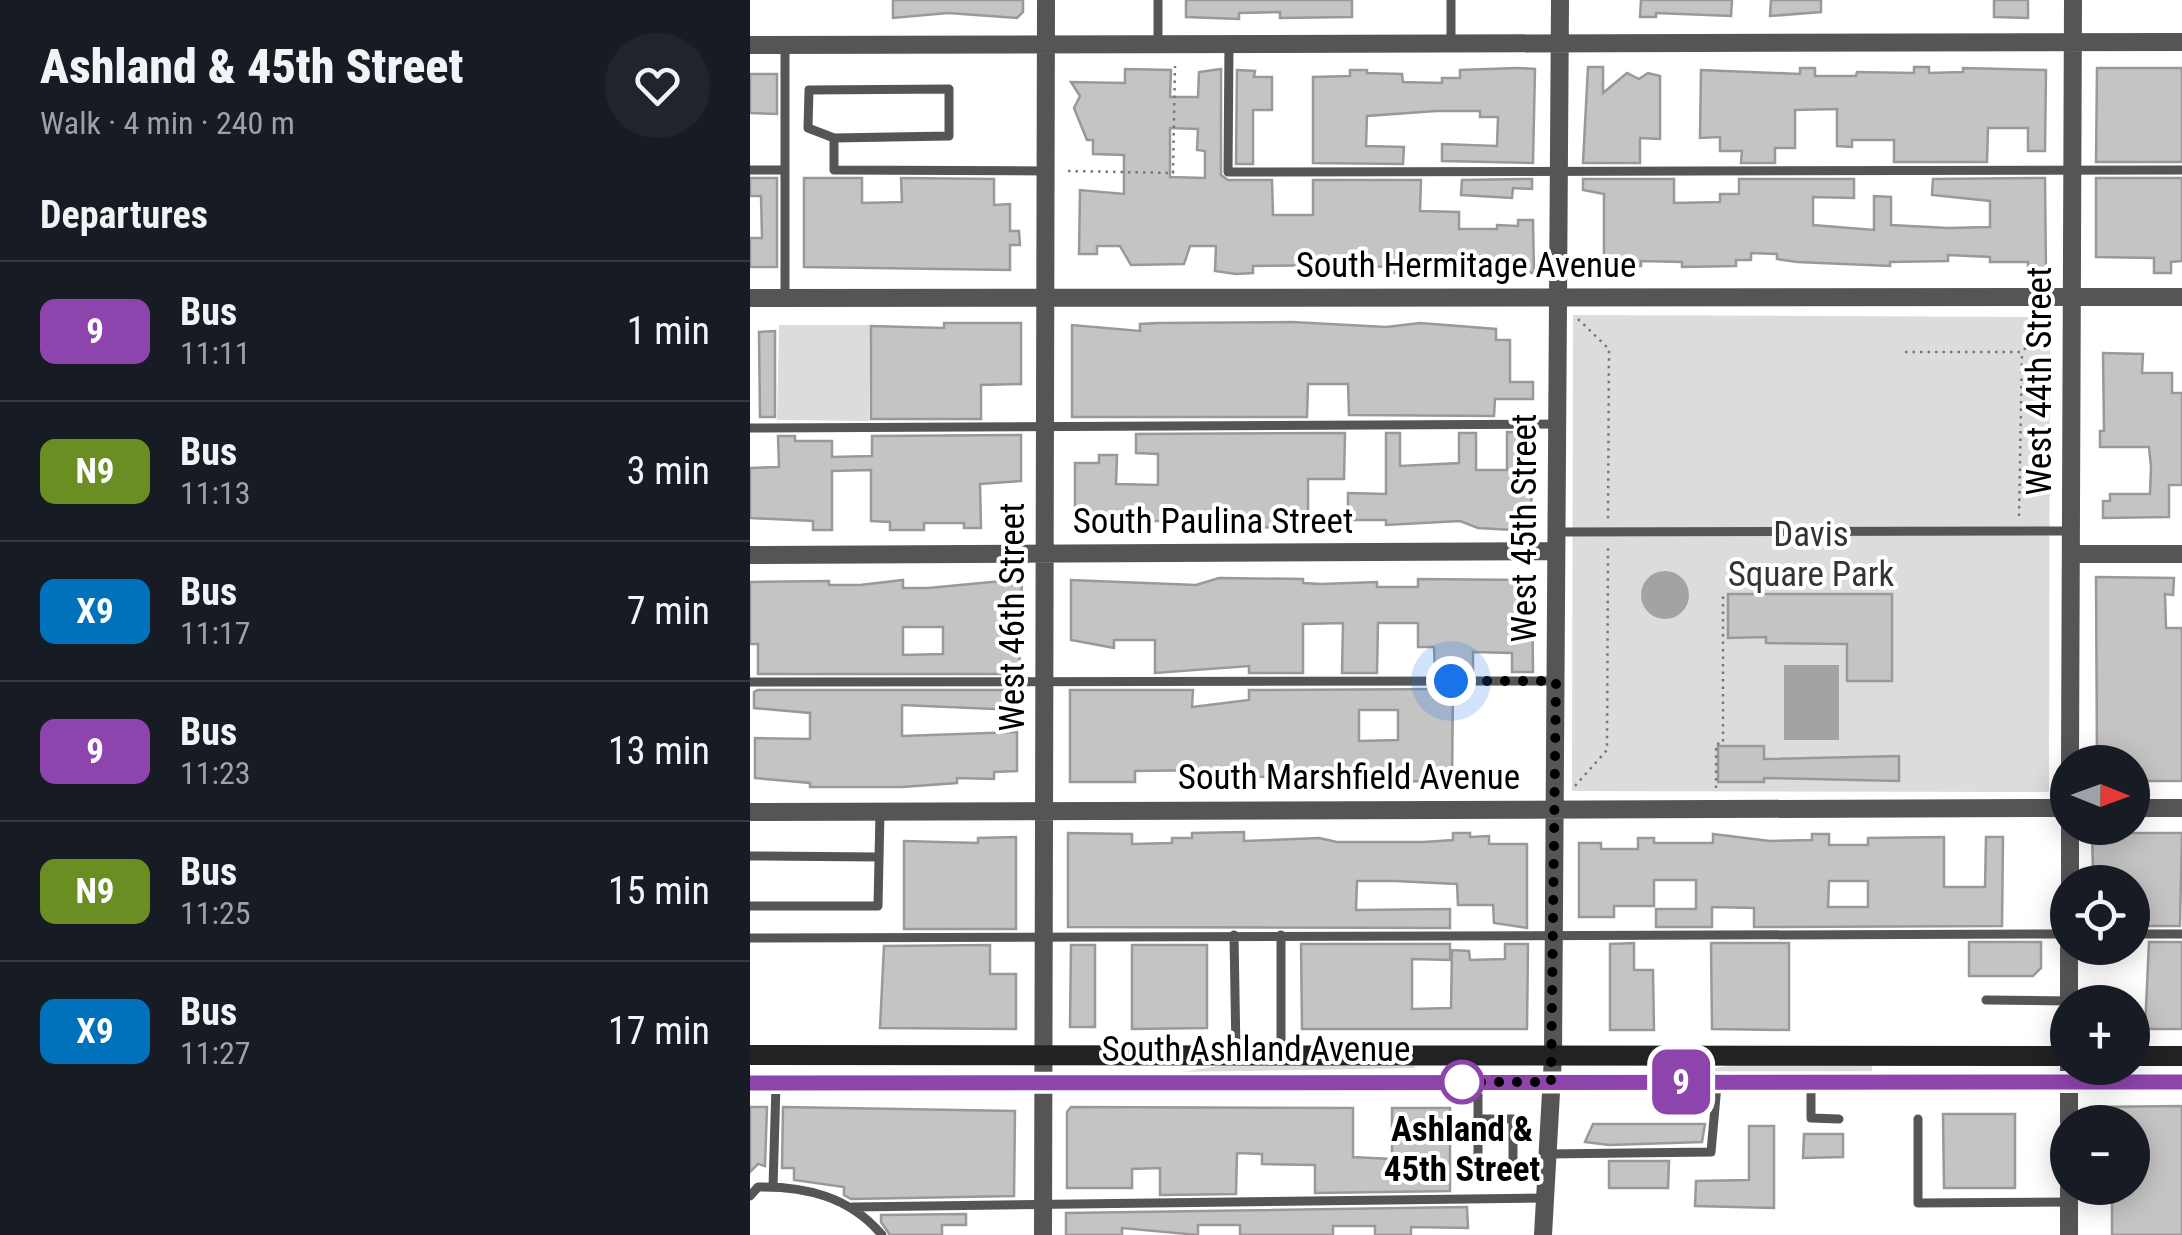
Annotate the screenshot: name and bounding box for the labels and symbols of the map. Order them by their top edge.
street label: South Hermitage Avenue [1296,245,1636,286]
street label: West 44th Street [2019,267,2060,495]
street label: West 45th Street [1504,414,1545,642]
street label: South Paulina Street [1073,501,1353,542]
street label: West 46th Street [992,503,1033,731]
park label: Davis Square Park [1728,514,1894,595]
your location [1426,656,1476,706]
north arrow [2050,745,2150,845]
street label: South Marshfield Avenue [1178,757,1520,798]
street label: South Ashland Avenue [1102,1029,1410,1070]
line badge: 9 [1648,1050,1714,1114]
marker: Ashland & 45th Street [1441,1061,1483,1103]
place label: Ashland & 45th Street [1384,1109,1540,1190]

